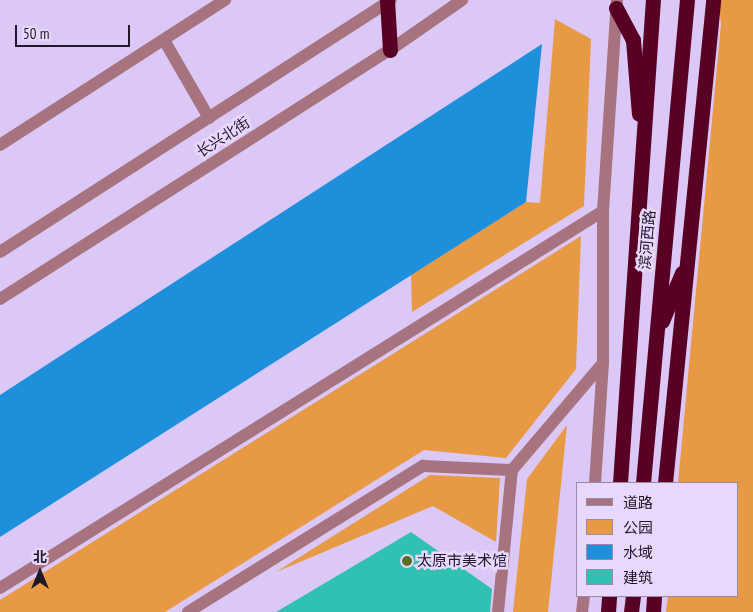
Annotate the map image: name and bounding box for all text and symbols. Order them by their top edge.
scale bar [18,15,132,47]
text: 50 m [23,24,49,43]
street label: 长兴北街 [193,113,253,161]
street label: 滨河西路 [635,209,659,271]
legend [576,482,738,597]
text: 道路 [623,493,653,512]
text: 公园 [623,518,653,537]
text: 水域 [623,543,653,562]
north arrow [15,547,65,597]
text: 北 [33,548,47,566]
place label: 太原市美术馆 [417,552,507,570]
marker: 太原市美术馆 [401,555,413,567]
text: 建筑 [623,568,653,587]

